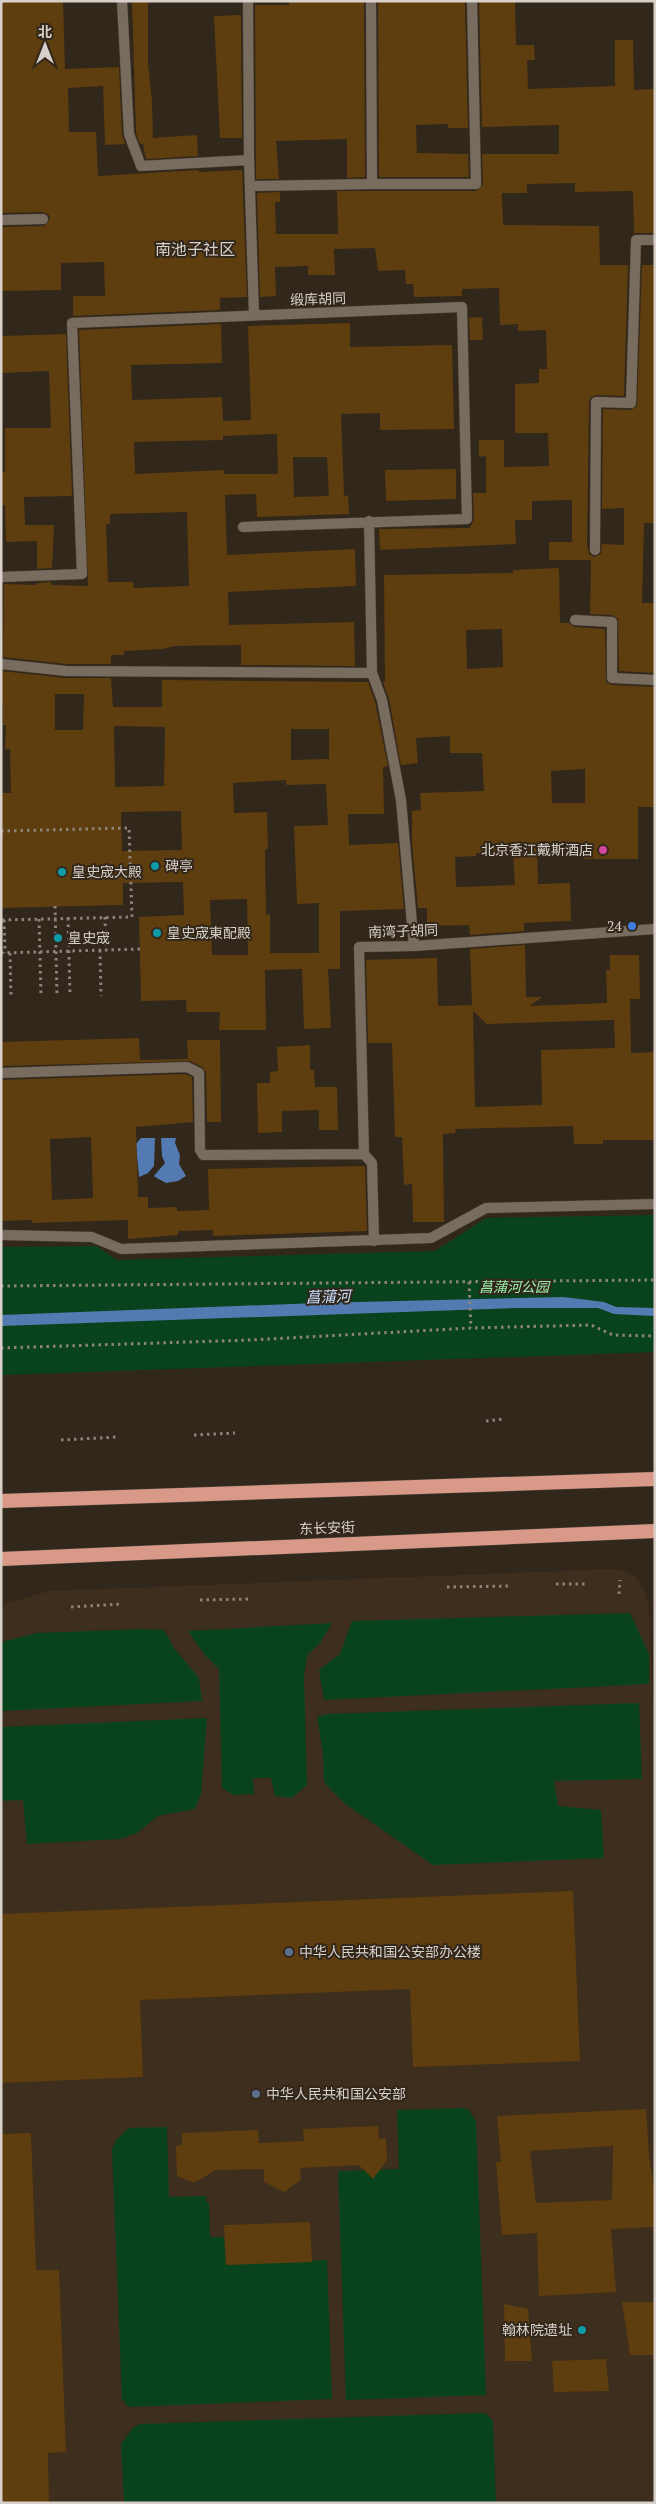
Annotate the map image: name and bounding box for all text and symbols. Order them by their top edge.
north arrow [20,20,70,70]
text: 北 [38,22,52,41]
district label: 南池子社区 [155,238,235,260]
street label: 缎库胡同 [290,288,346,309]
place label: 北京香江戴斯酒店 [481,840,593,859]
marker: 北京香江戴斯酒店 [597,844,609,856]
place label: 碑亭 [165,856,193,875]
marker: 碑亭 [149,860,161,872]
place label: 皇史宬大殿 [72,862,142,881]
marker: 皇史宬大殿 [56,866,68,878]
place label: 24 [607,916,623,935]
street label: 南湾子胡同 [368,920,438,941]
marker: 24 [626,920,638,932]
place label: 皇史宬東配殿 [167,923,251,942]
marker: 皇史宬東配殿 [151,927,163,939]
place label: 皇史宬 [68,928,110,947]
marker: 皇史宬 [52,932,64,944]
park label: 菖蒲河公园 [479,1277,551,1296]
water label: 菖蒲河 [305,1285,354,1307]
street label: 东长安街 [299,1517,355,1538]
place label: 中华人民共和国公安部办公楼 [299,1942,481,1961]
marker: 中华人民共和国公安部办公楼 [283,1946,295,1958]
place label: 中华人民共和国公安部 [266,2084,406,2103]
marker: 中华人民共和国公安部 [250,2088,262,2100]
place label: 翰林院遗址 [502,2320,572,2339]
marker: 翰林院遗址 [576,2324,588,2336]

